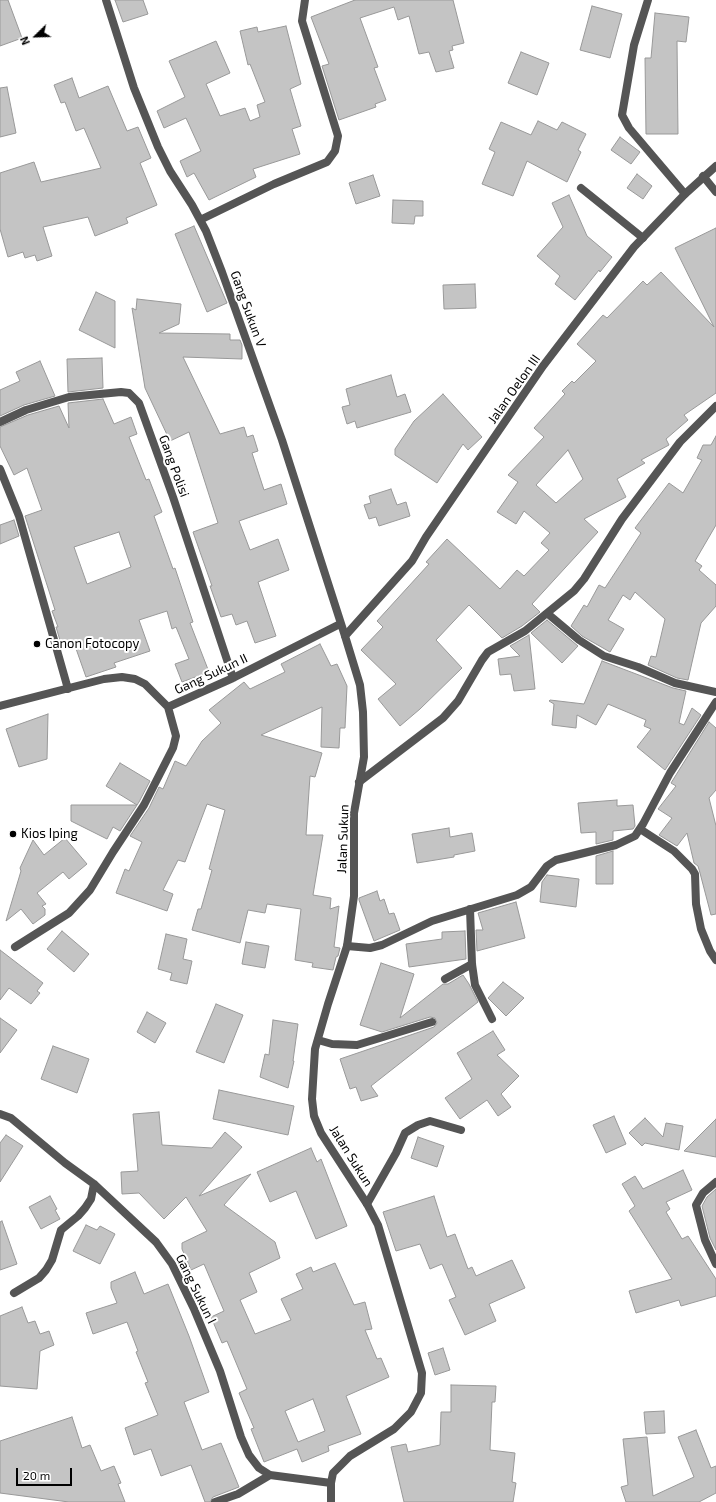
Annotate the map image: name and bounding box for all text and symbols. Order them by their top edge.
north arrow [16,16,56,56]
text: N [17,35,32,47]
street label: Gang Sukun V [227,269,269,349]
street label: Jalan Oelon III [484,352,544,426]
street label: Gang Polisi [156,433,192,499]
place label: Canon Fotocopy [45,636,139,652]
marker: Canon Fotocopy [32,639,42,649]
street label: Gang Sukun II [172,650,250,698]
street label: Jalan Sukun [334,804,352,874]
place label: Kios Iping [21,826,78,842]
marker: Kios Iping [8,829,18,839]
street label: Jalan Sukun [326,1122,376,1190]
street label: Gang Sukun I [172,1252,220,1326]
scale bar [18,1460,74,1486]
text: 20 m [23,1468,50,1482]

